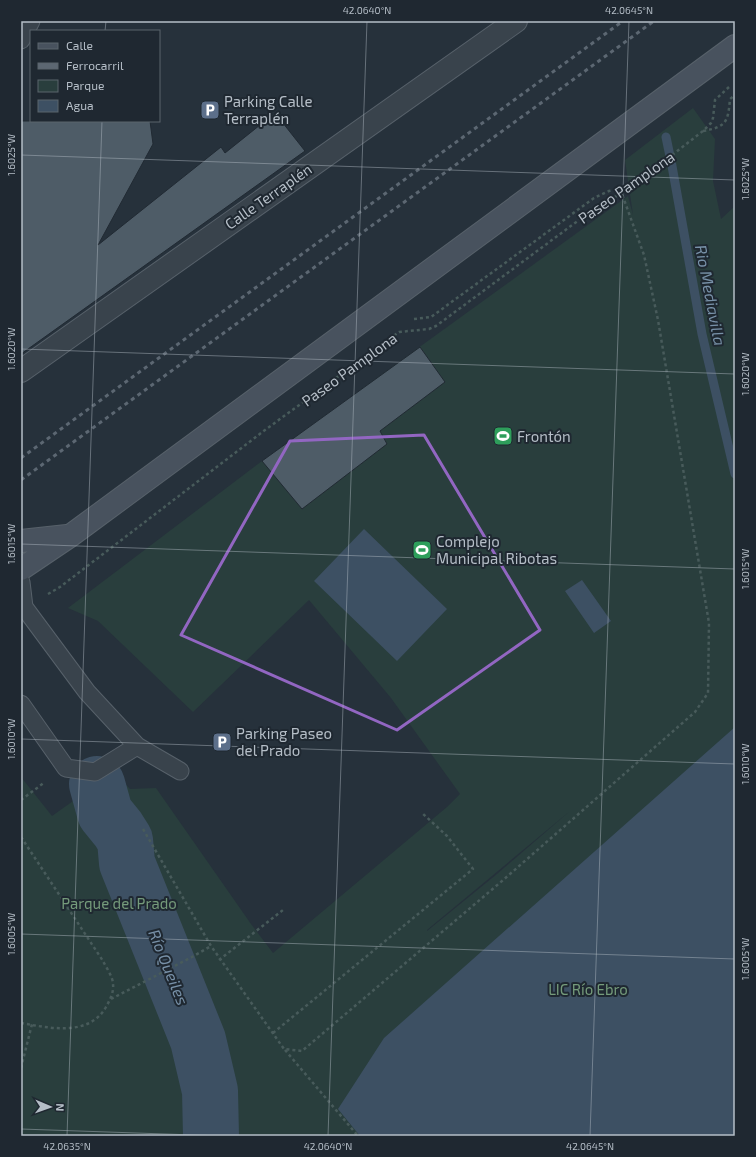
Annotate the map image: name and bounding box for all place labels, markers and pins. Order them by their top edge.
place label: Parking Calle Terraplén [224,92,313,127]
parking icon: Parking Calle Terraplén [199,99,221,121]
sports icon: Frontón [492,425,514,447]
place label: Frontón [517,427,571,445]
place label: Complejo Municipal Ribotas [436,532,557,567]
sports icon: Complejo Municipal Ribotas [411,539,433,561]
place label: Parking Paseo del Prado [236,724,332,759]
parking icon: Parking Paseo del Prado [211,731,233,753]

